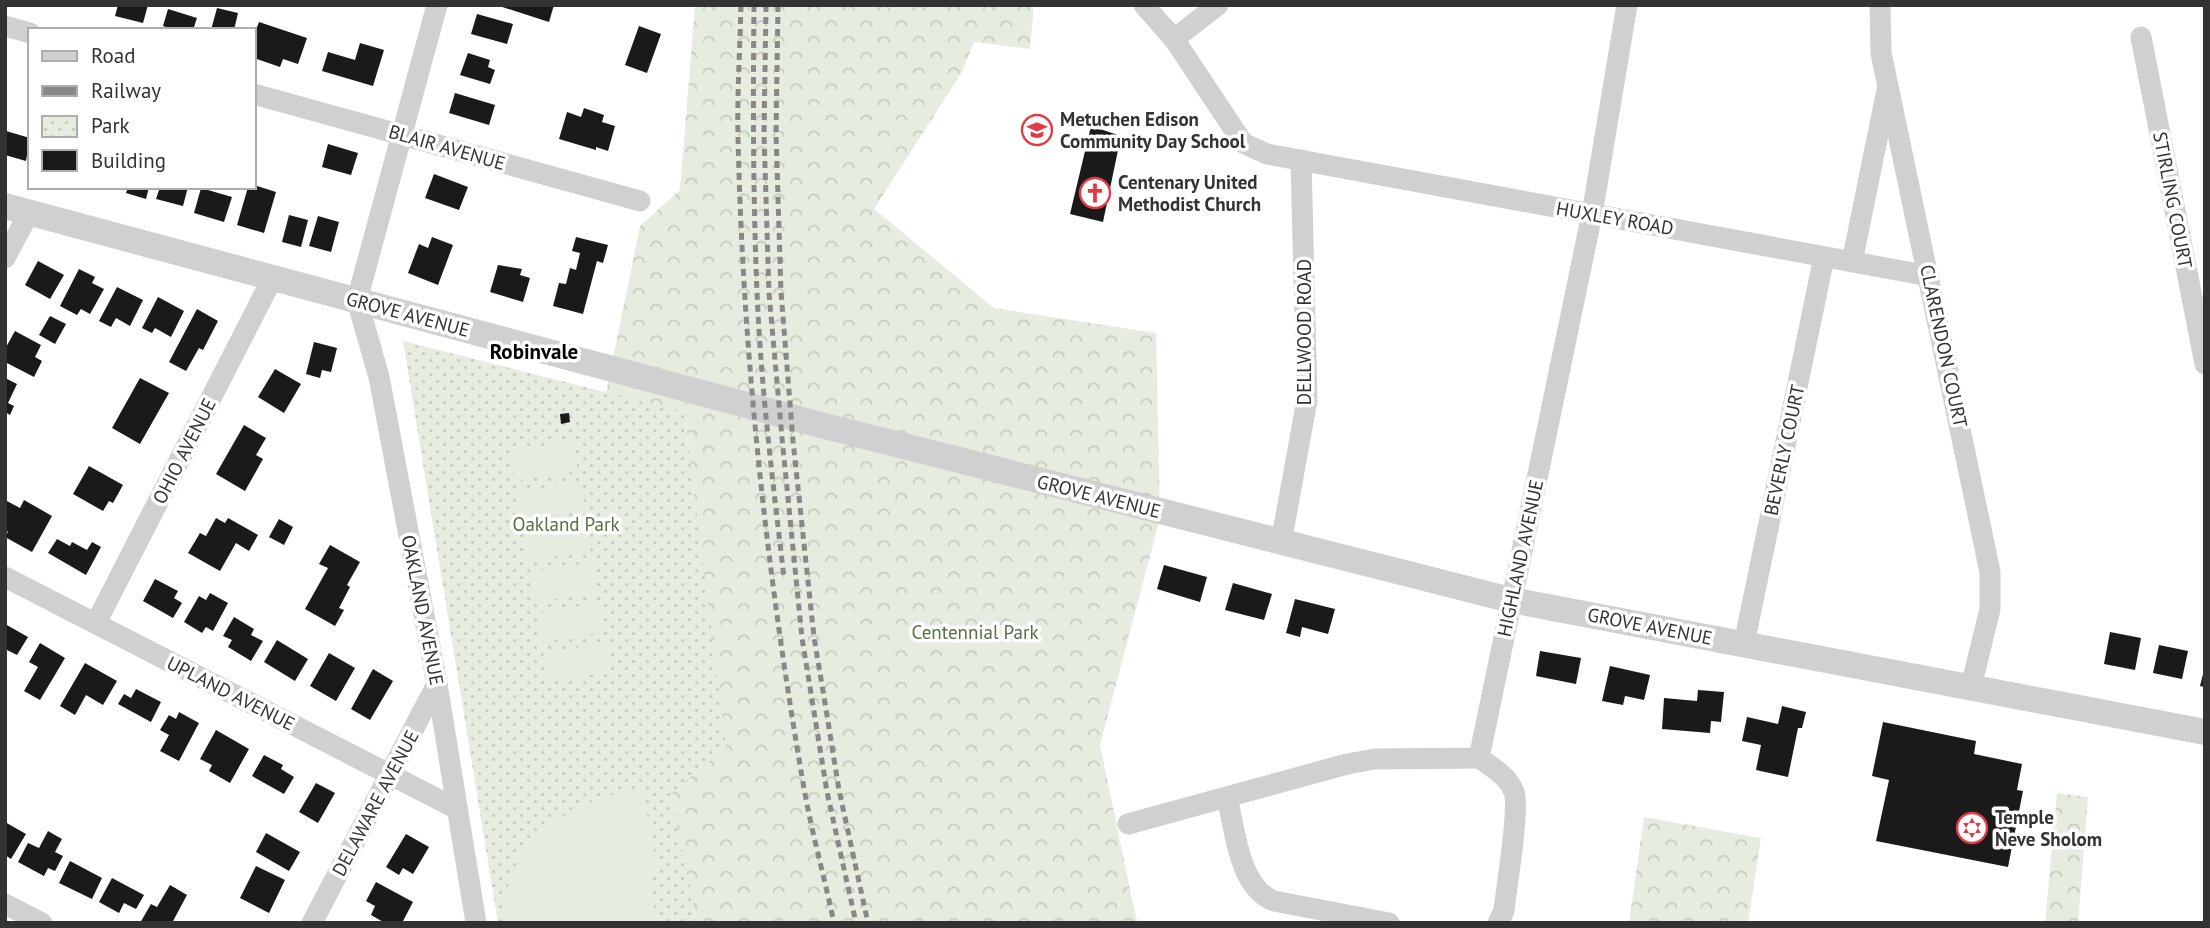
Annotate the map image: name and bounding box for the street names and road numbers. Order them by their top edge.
street label: BLAIR AVENUE [386,119,508,175]
street label: STIRLING COURT [2148,130,2198,271]
street label: HUXLEY ROAD [1554,196,1676,240]
street label: DELLWOOD ROAD [1292,259,1316,405]
street label: CLARENDON COURT [1915,262,1973,430]
street label: GROVE AVENUE [344,286,472,342]
street label: BEVERLY COURT [1758,382,1810,518]
street label: OHIO AVENUE [147,394,221,508]
street label: GROVE AVENUE [1035,469,1163,523]
street label: HIGHLAND AVENUE [1492,477,1548,639]
street label: OAKLAND AVENUE [397,533,449,687]
street label: GROVE AVENUE [1586,602,1714,650]
street label: UPLAND AVENUE [163,650,299,736]
street label: DELAWARE AVENUE [326,726,424,880]

